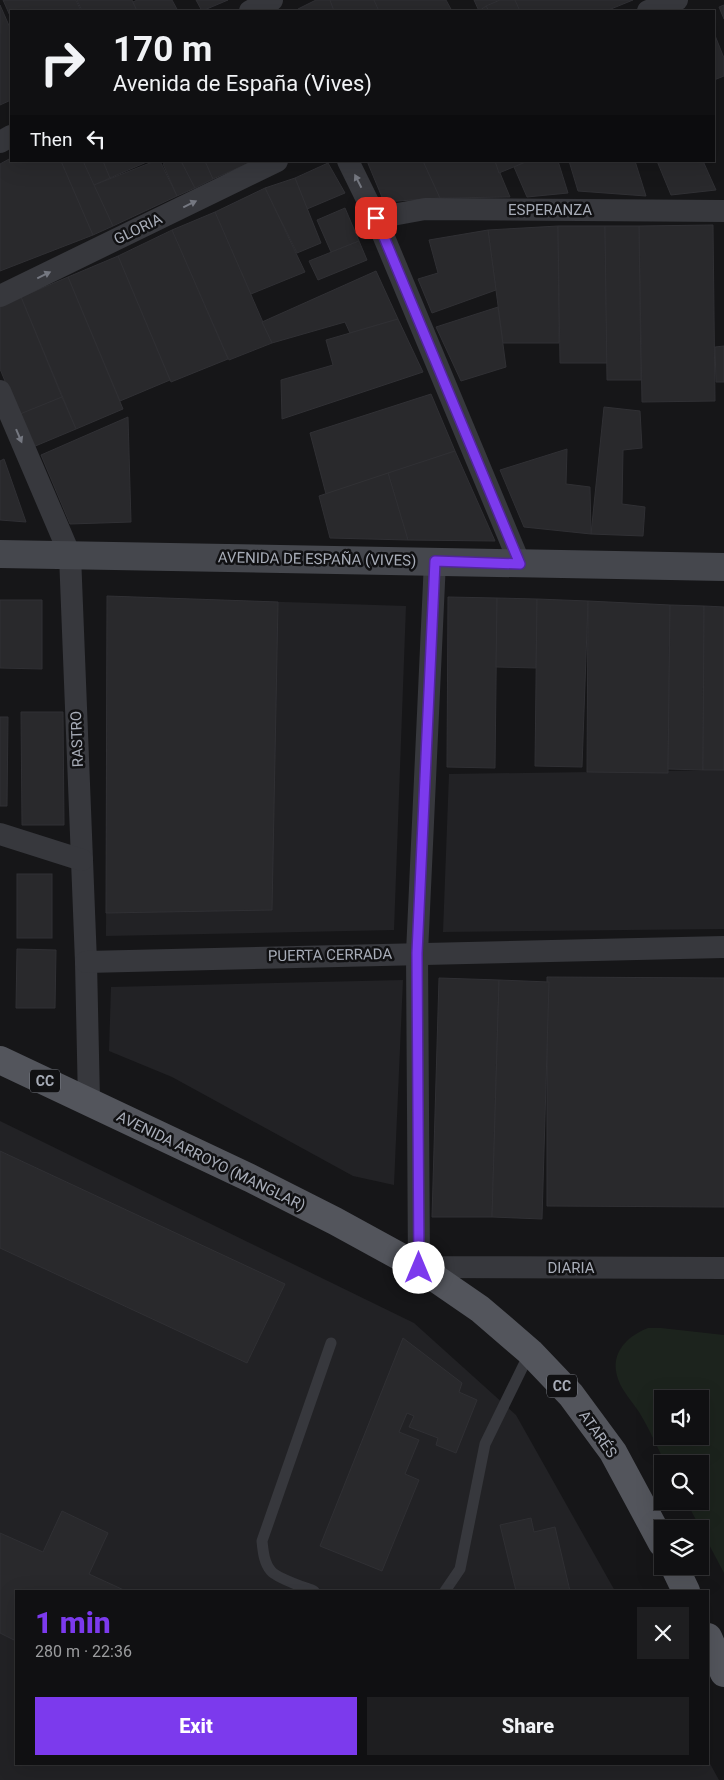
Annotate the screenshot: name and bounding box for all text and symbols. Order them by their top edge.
text: 170 m [113,29,212,70]
icon: right [30,30,95,95]
text: Avenida de España (Vives) [113,71,372,96]
icon: left [82,125,110,153]
text: Then [30,128,72,151]
one-way arrow [354,174,362,188]
pin [355,197,397,239]
one-way arrow [183,200,197,208]
street label: ESPERANZA [508,201,592,219]
icon: arrive [362,204,390,232]
street label: GLORIA [111,210,165,248]
one-way arrow [37,271,51,279]
one-way arrow [16,428,23,443]
street label: AVENIDA DE ESPAÑA (VIVES) [218,548,416,570]
street label: RASTRO [67,710,87,768]
street label: PUERTA CERRADA [268,945,392,965]
road number: CC [30,1070,60,1092]
street label: AVENIDA ARROYO (MANGLAR) [114,1107,308,1215]
position arrow [392,1241,444,1293]
street label: DIARIA [547,1259,595,1277]
road number: CC [547,1374,577,1398]
map controls [654,1390,709,1575]
button: sound [654,1390,709,1445]
street label: ATARÉS [575,1407,621,1461]
button: search [654,1455,709,1510]
button: layers [654,1520,709,1575]
text: 1 min [35,1605,111,1640]
button: close [637,1607,689,1659]
text: 280 m · 22:36 [35,1642,132,1661]
button: Exit [35,1697,357,1755]
button: Share [367,1697,689,1755]

